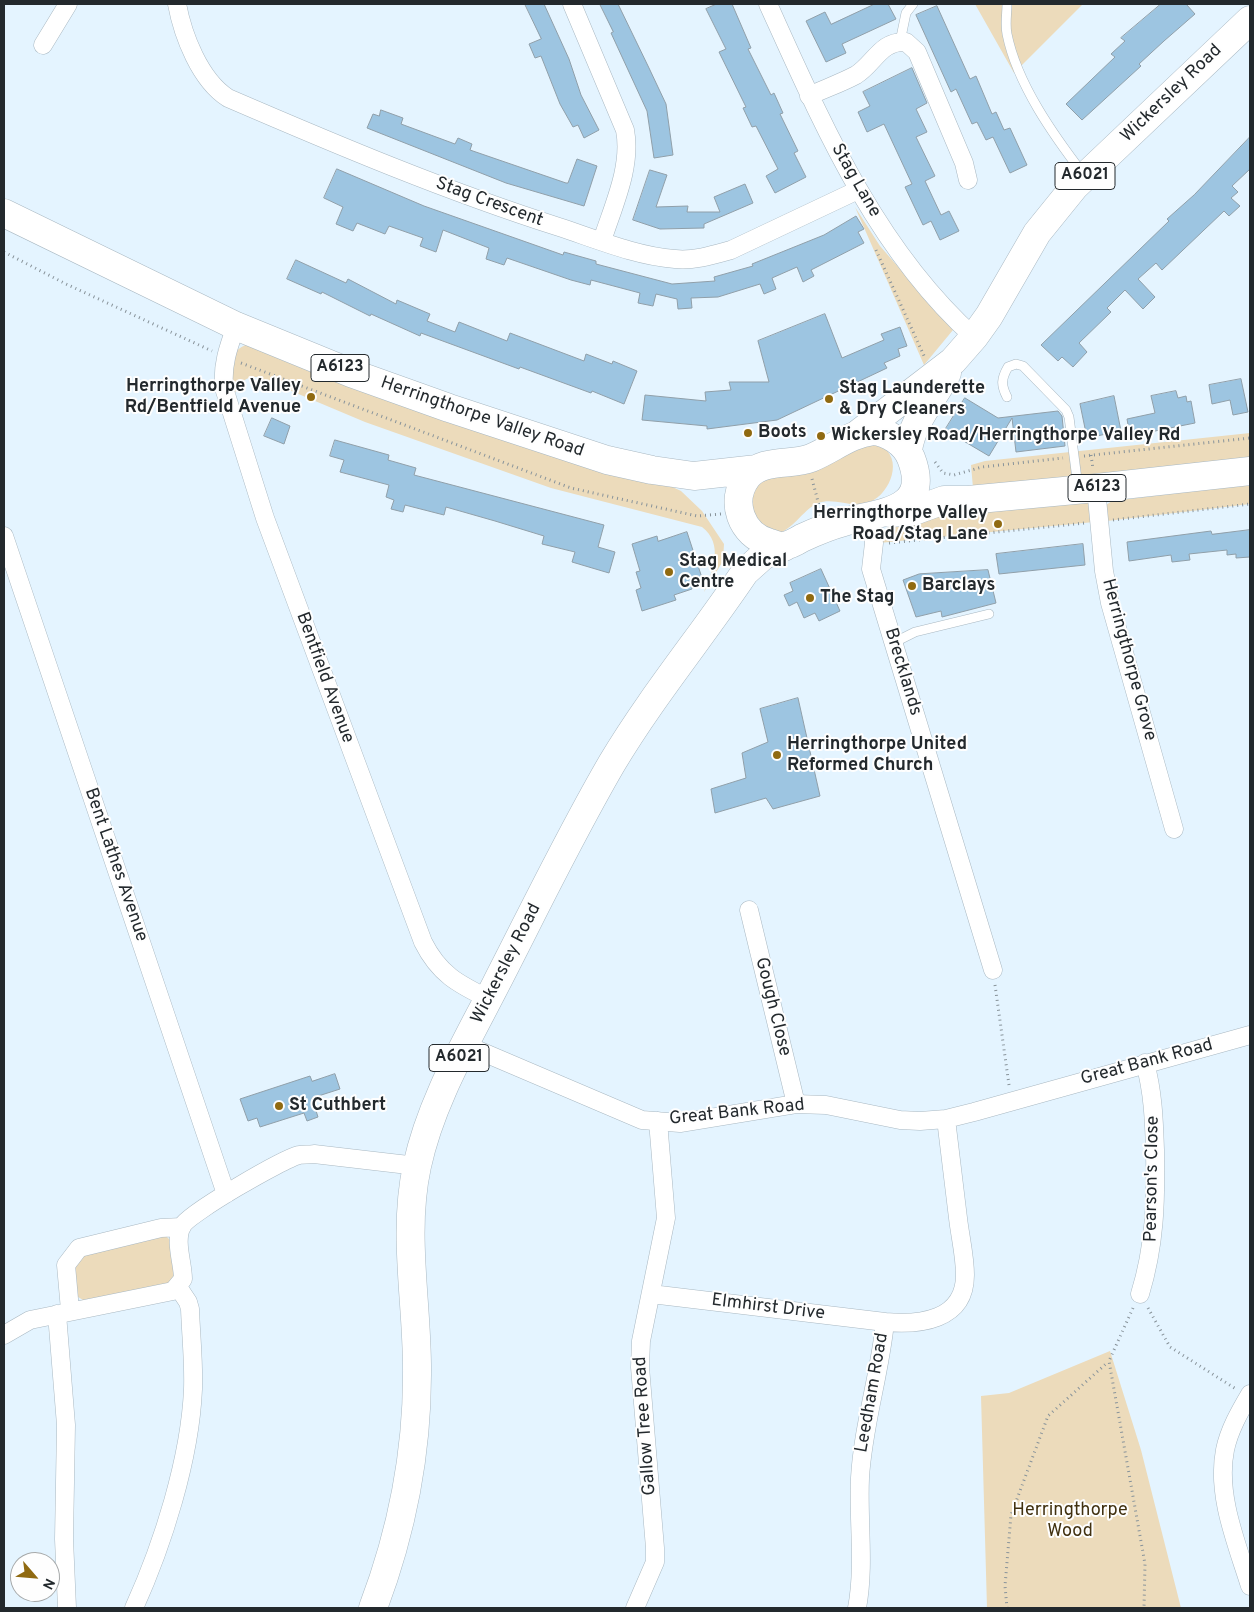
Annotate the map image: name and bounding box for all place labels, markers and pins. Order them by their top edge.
place label: Herringthorpe Valley Rd/Bentfield Avenue [125,376,301,418]
place label: Stag Launderette & Dry Cleaners [839,378,985,420]
marker: Herringthorpe Valley Rd/Bentfield Avenue [305,391,317,403]
marker: Stag Launderette & Dry Cleaners [823,393,835,405]
place label: Boots [758,422,807,444]
place label: Wickersley Road/Herringthorpe Valley Rd [831,425,1180,447]
marker: Boots [742,427,754,439]
marker: Wickersley Road/Herringthorpe Valley Rd [815,430,827,442]
place label: Herringthorpe Valley Road/Stag Lane [813,503,988,546]
marker: Herringthorpe Valley Road/Stag Lane [992,518,1004,530]
place label: Stag Medical Centre [679,551,787,594]
marker: Stag Medical Centre [663,566,675,578]
place label: Barclays [922,575,995,597]
marker: Barclays [906,580,918,592]
place label: The Stag [820,587,894,609]
marker: The Stag [804,592,816,604]
place label: Herringthorpe United Reformed Church [787,734,967,776]
marker: Herringthorpe United Reformed Church [771,749,783,761]
place label: St Cuthbert [289,1095,386,1117]
marker: St Cuthbert [273,1100,285,1112]

